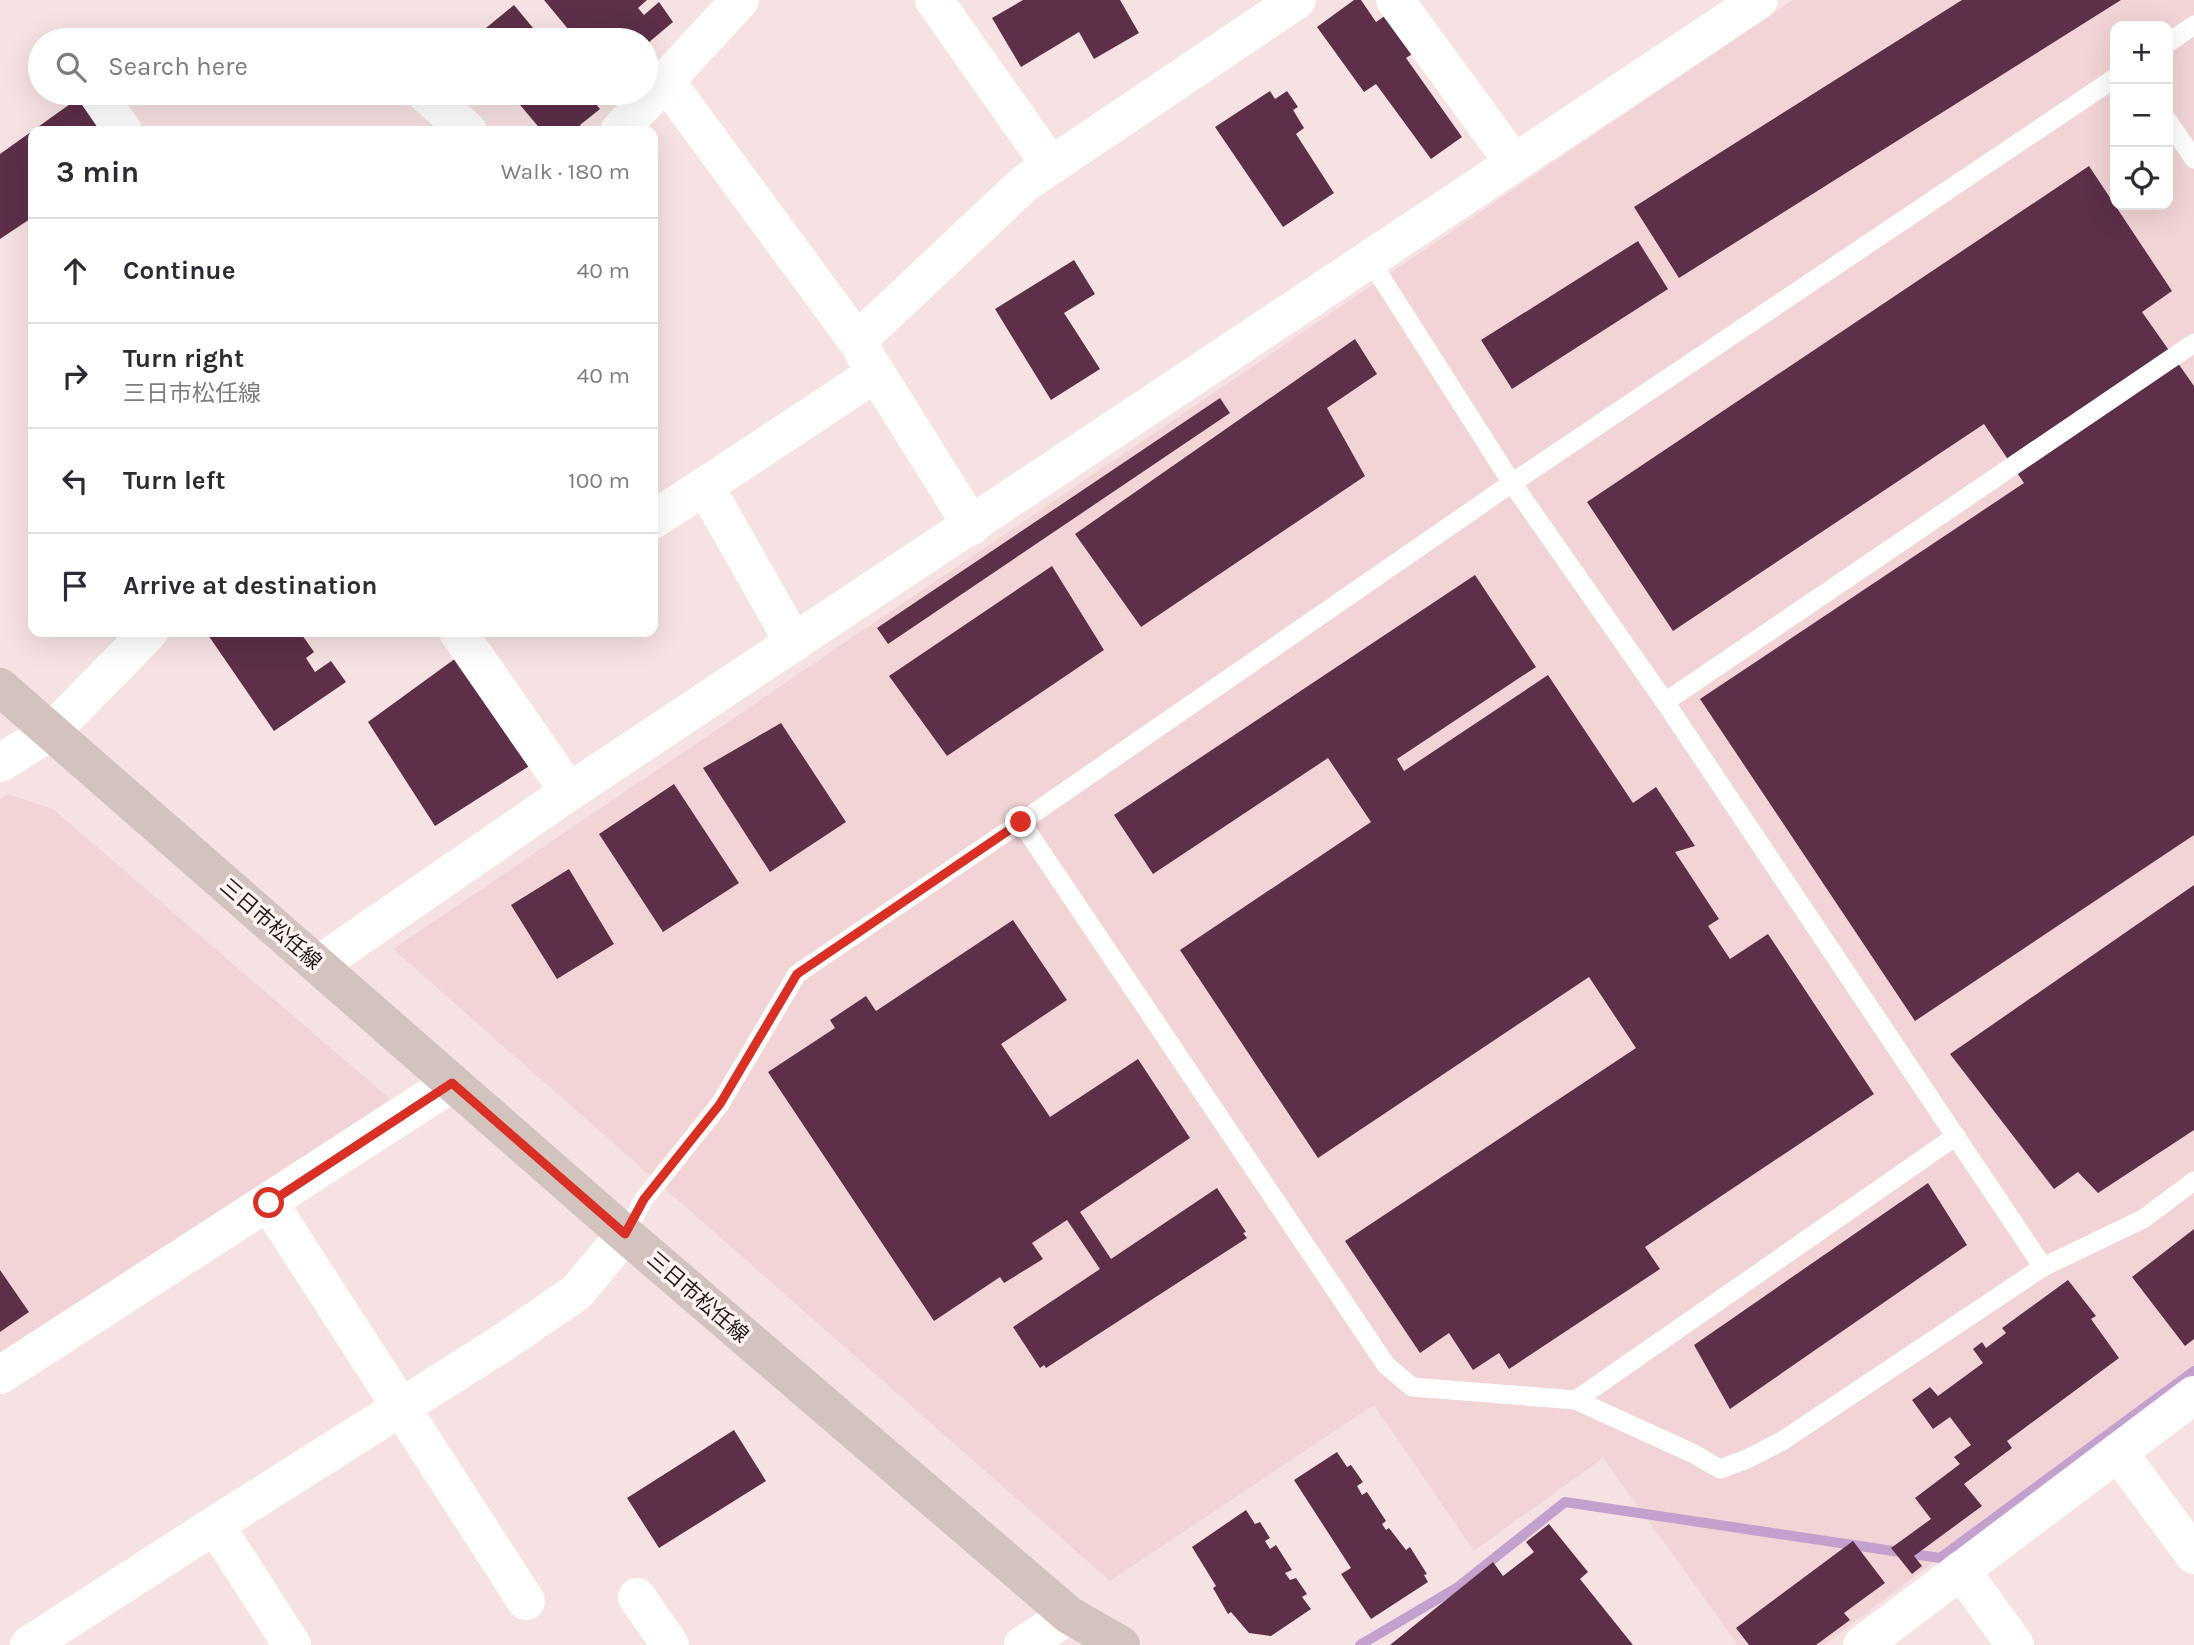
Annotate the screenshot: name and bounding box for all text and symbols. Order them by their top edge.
map controls [2110,21,2173,210]
button: + [2110,21,2173,84]
search box [28,28,658,105]
icon: search [52,48,90,86]
text: Search here [108,51,248,82]
button: − [2110,84,2173,147]
button: locate [2110,147,2173,210]
text: 3 min [56,154,139,190]
text: Walk · 180 m [501,158,630,185]
icon: ahead [56,252,94,290]
text: Continue [123,255,235,286]
text: 40 m [577,257,630,284]
text: Turn right [123,343,244,374]
icon: right [56,357,94,395]
text: 40 m [577,362,630,389]
text: 三日市松任線 [123,380,261,407]
icon: left [56,462,94,500]
text: Turn left [123,465,225,496]
text: 100 m [568,467,630,494]
icon: arrive [56,567,94,605]
text: Arrive at destination [123,570,377,601]
route end [1005,806,1036,837]
street label: 三日市松任線 [216,874,326,974]
route start [253,1187,284,1218]
street label: 三日市松任線 [643,1247,753,1347]

